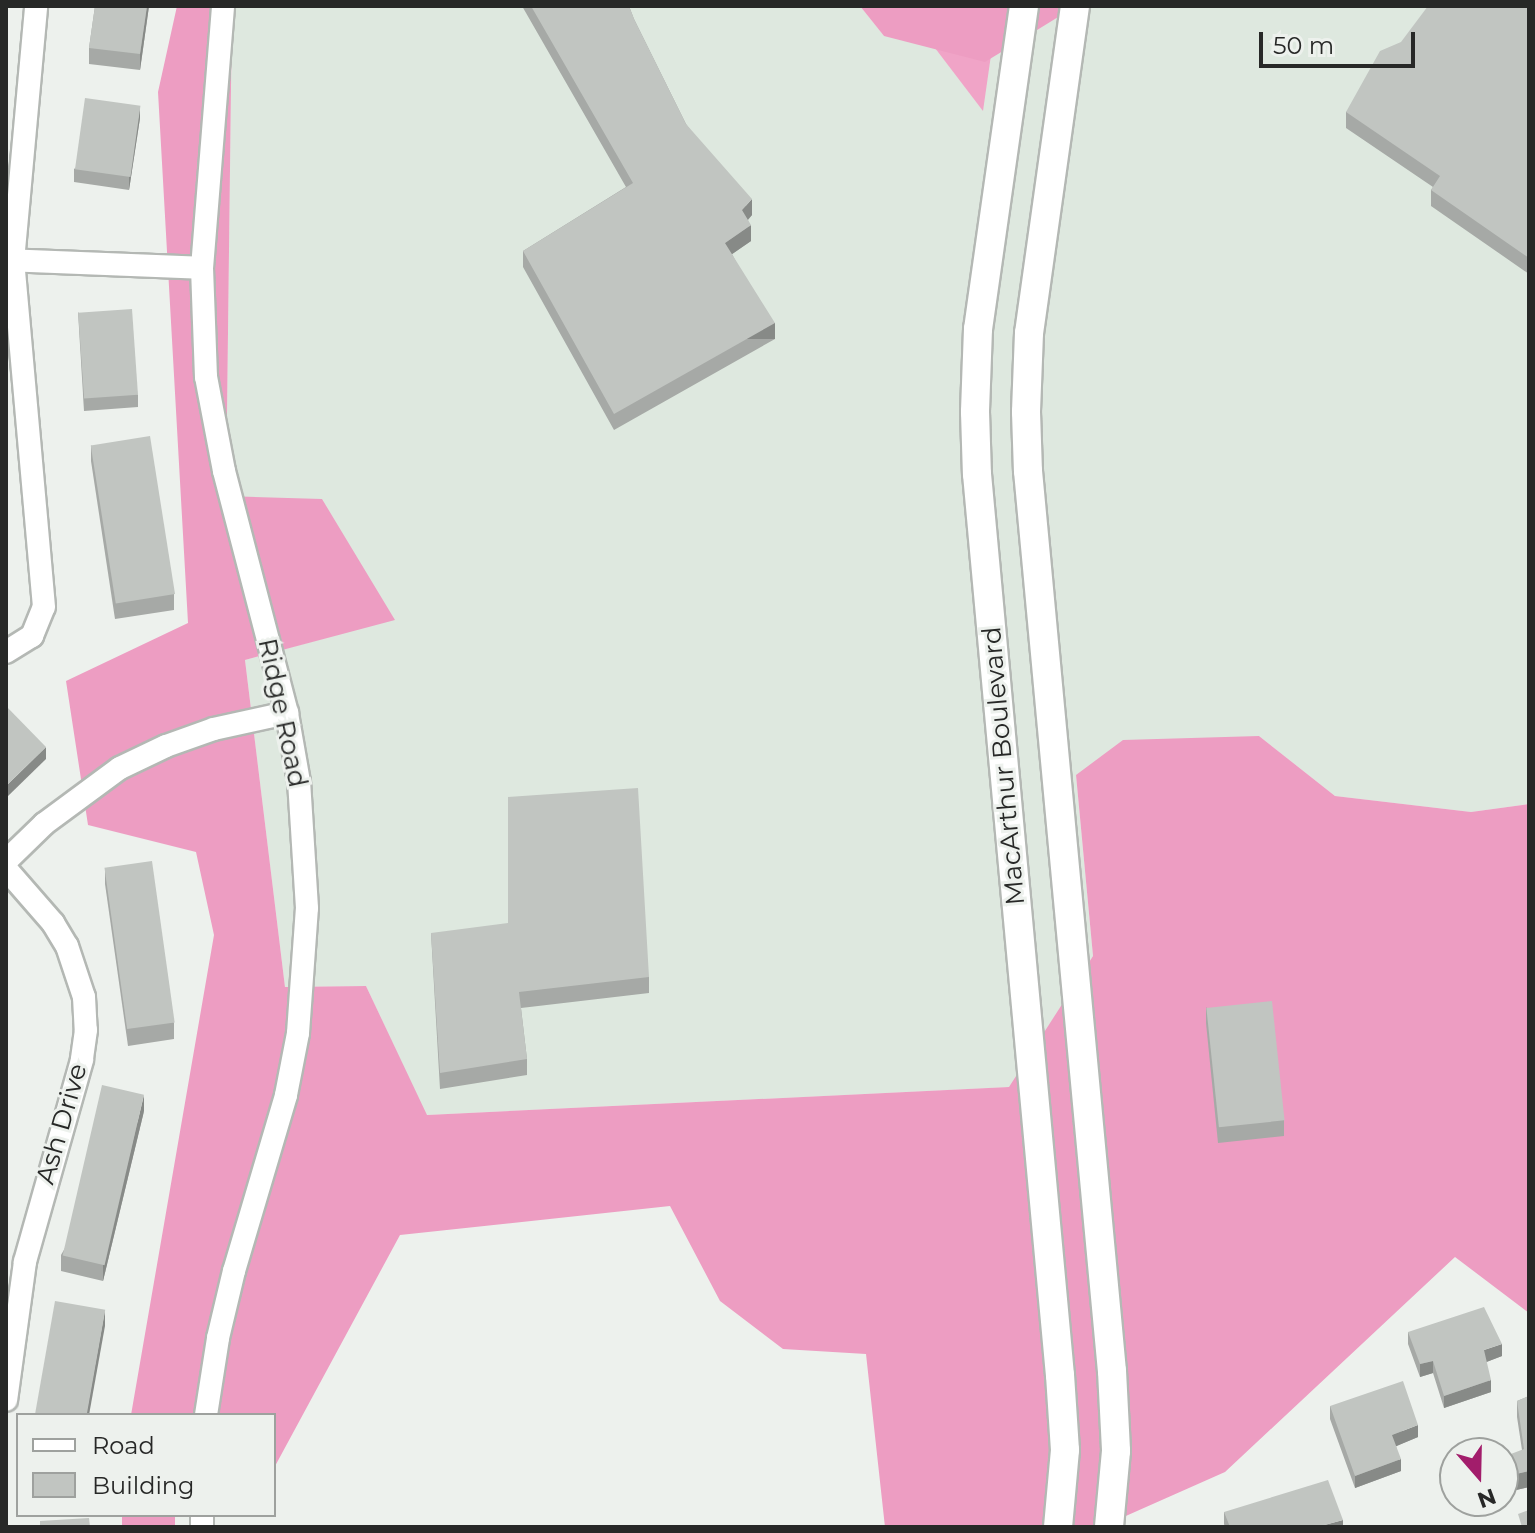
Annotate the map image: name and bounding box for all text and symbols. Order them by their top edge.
scale bar [1263,16,1419,66]
text: 50 m [1273,31,1334,60]
street label: MacArthur Boulevard [976,625,1032,907]
street label: Ridge Road [251,636,313,790]
street label: Ash Drive [30,1060,94,1188]
legend [16,1413,276,1517]
text: Road [92,1431,155,1460]
north arrow [1439,1437,1519,1517]
text: Building [92,1471,195,1500]
text: N [1474,1482,1500,1514]

